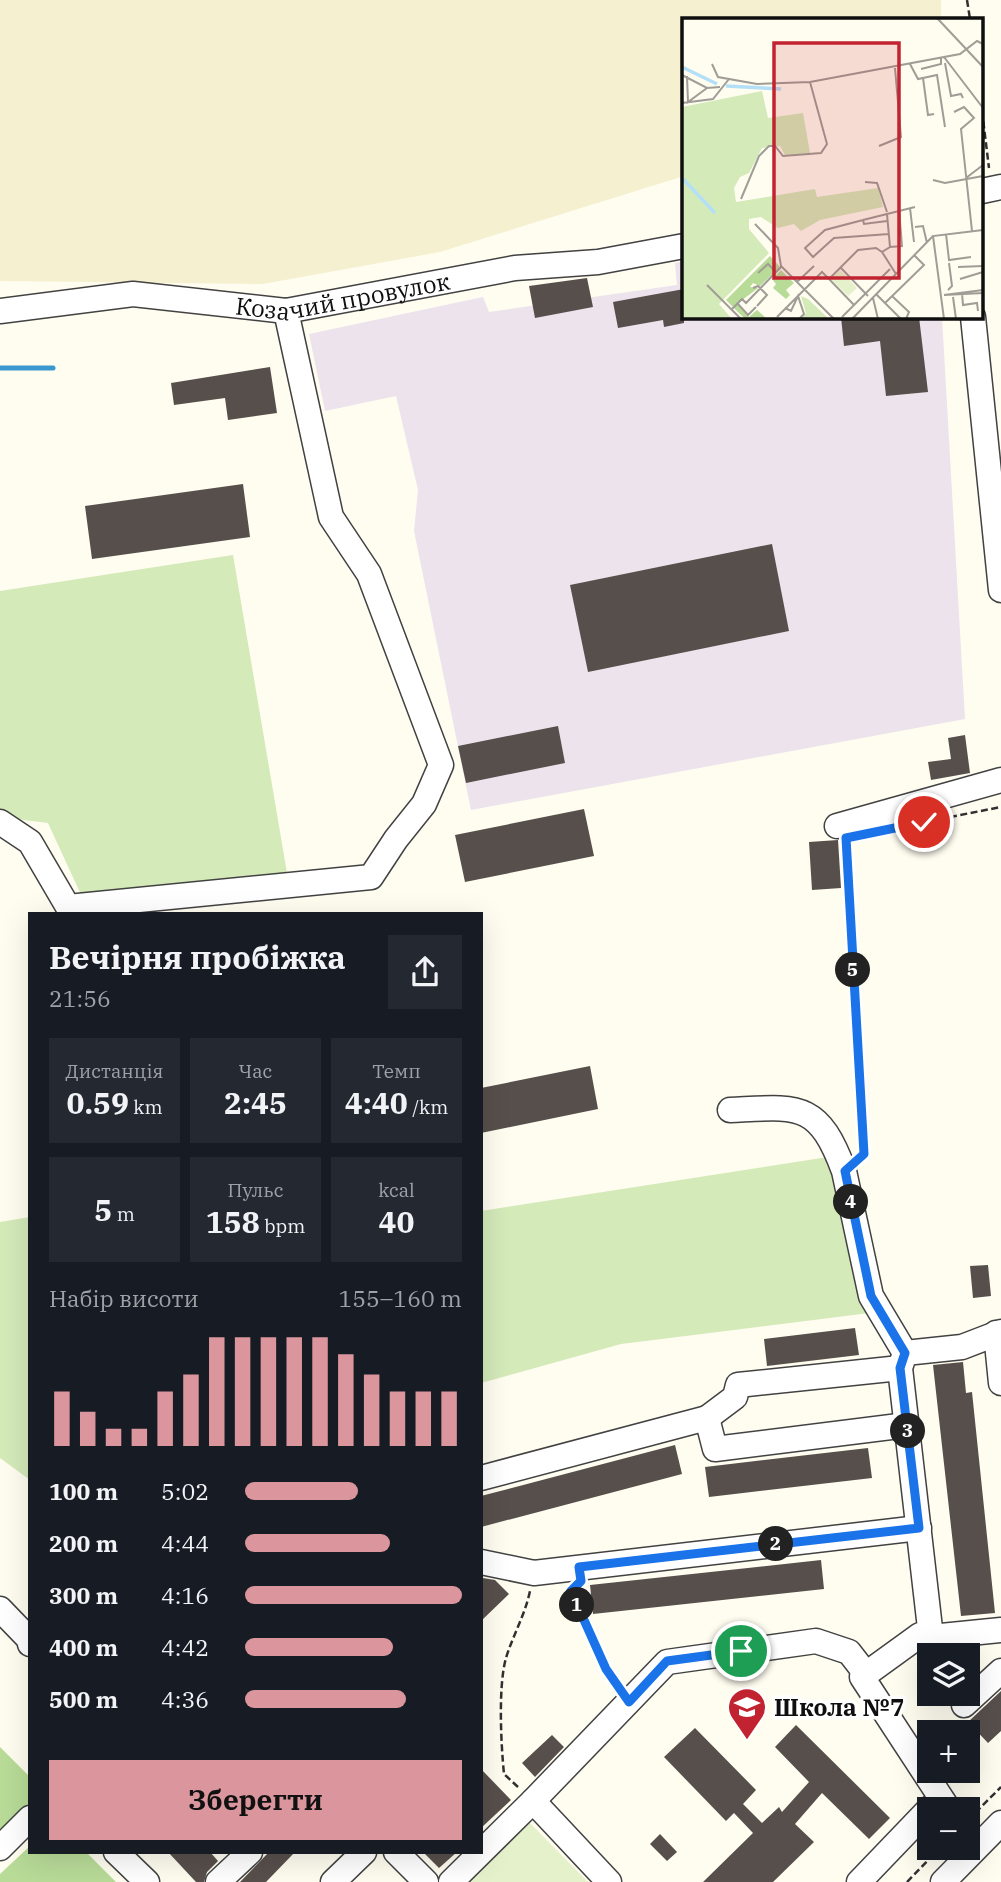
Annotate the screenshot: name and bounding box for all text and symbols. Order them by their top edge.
inset map [682,18,984,318]
street label: Козачий провулок [234,265,453,327]
pin [894,792,954,852]
icon: check [905,803,943,841]
button: share [388,935,462,1009]
text: Вечірня пробіжка [49,936,346,978]
pin: 5 [836,953,870,988]
text: 5 [847,957,858,981]
text: 21:56 [49,983,111,1013]
text: Дистанція [66,1059,163,1083]
text: Час [239,1059,272,1083]
text: Темп [372,1059,421,1083]
text: 0.59 [66,1083,129,1122]
text: 2:45 [224,1083,287,1122]
text: 4:40 [345,1083,408,1122]
text: km [129,1095,163,1119]
text: /km [408,1095,448,1119]
text: Пульс [227,1178,284,1202]
text: kcal [378,1178,415,1202]
pin: 4 [834,1184,868,1220]
text: 4 [845,1189,856,1213]
text: 5 [94,1190,112,1229]
text: m [112,1202,135,1226]
text: 158 [206,1202,260,1241]
text: 40 [379,1202,415,1241]
text: bpm [260,1214,305,1238]
text: Набір висоти [49,1283,199,1313]
text: 155–160 m [338,1283,462,1313]
pin: 3 [890,1414,926,1448]
text: 3 [902,1418,913,1442]
text: 100 m [49,1476,118,1506]
text: 5:02 [161,1476,209,1506]
pin: 2 [758,1526,794,1562]
text: 200 m [49,1528,118,1558]
text: 4:44 [161,1528,209,1558]
text: 2 [770,1531,781,1555]
text: 300 m [49,1580,118,1610]
text: 4:16 [161,1580,209,1610]
pin: 1 [560,1588,594,1622]
text: 1 [571,1592,582,1616]
pin [711,1621,771,1681]
text: 400 m [49,1632,118,1662]
text: 4:42 [161,1632,209,1662]
icon: arrive [722,1632,760,1670]
map controls [917,1643,980,1860]
button: layers [917,1643,980,1706]
text: 500 m [49,1684,118,1714]
text: 4:36 [161,1684,209,1714]
school or university icon: Школа №7 [726,1686,768,1741]
place label: Школа №7 [774,1691,904,1723]
button: + [917,1720,980,1783]
button: Зберегти [49,1760,462,1840]
button: − [917,1797,980,1860]

